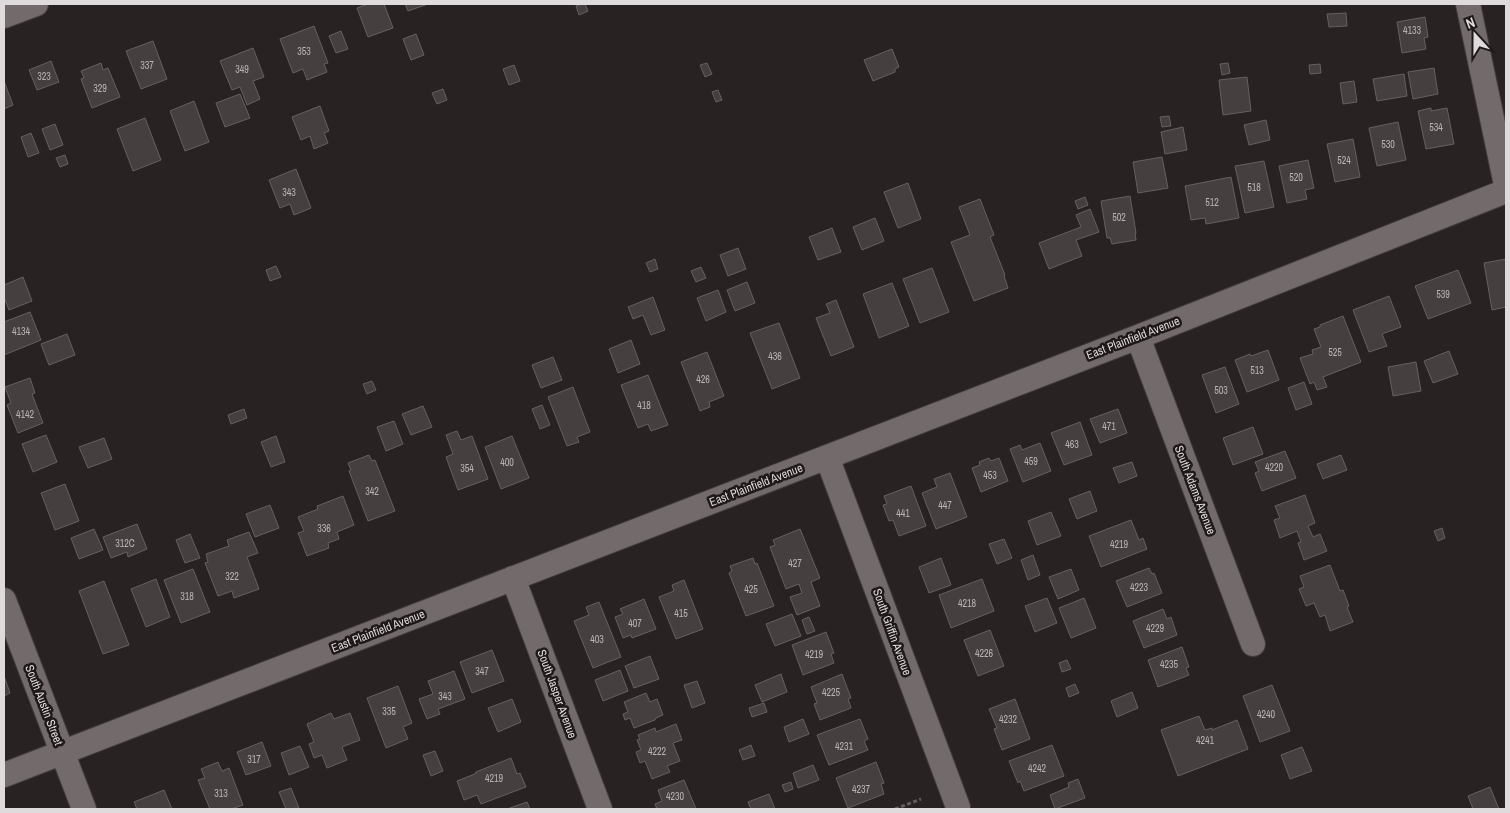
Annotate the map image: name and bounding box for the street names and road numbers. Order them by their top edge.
street label: East Plainfield Avenue [1084,313,1182,363]
street label: South Adams Avenue [1171,443,1219,537]
street label: East Plainfield Avenue [707,460,805,510]
street label: South Griffin Avenue [869,586,915,678]
street label: East Plainfield Avenue [329,606,427,656]
street label: South Jasper Avenue [534,647,580,741]
street label: South Austin Street [21,663,67,748]

